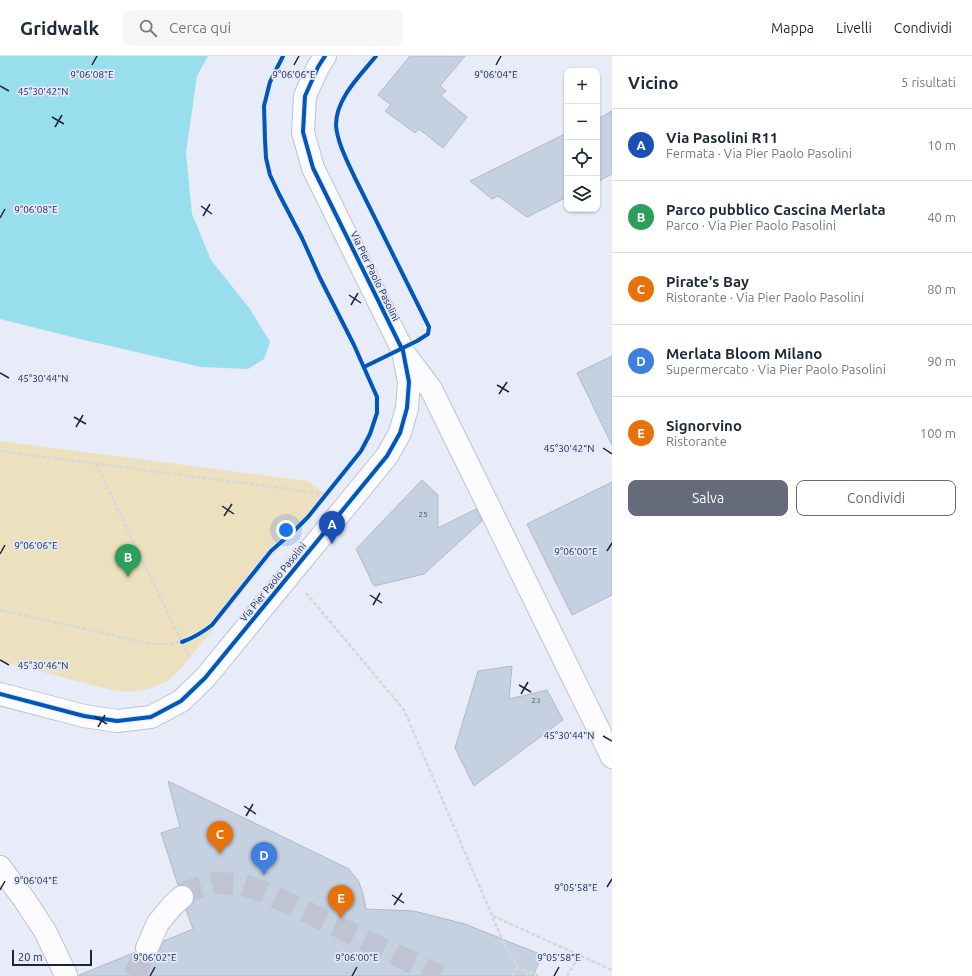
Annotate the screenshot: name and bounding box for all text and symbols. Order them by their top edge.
search box [123,10,403,46]
text: Gridwalk [20,17,99,39]
icon: search [137,17,159,39]
text: Cerca qui [169,19,231,36]
text: Mappa [771,20,814,36]
text: Livelli [836,20,872,36]
text: Condividi [894,20,952,36]
map controls [564,68,600,212]
button: + [564,68,600,104]
text: 9°06'08"E [70,69,114,80]
text: 9°06'06"E [272,69,316,80]
text: 9°06'04"E [474,69,518,80]
text: Vicino [628,73,678,92]
text: 5 risultati [901,75,956,89]
text: 45°30'42"N [18,86,68,97]
button: − [564,104,600,140]
text: Via Pasolini R11 [666,129,778,146]
text: A [636,138,646,152]
text: 10 m [927,138,956,152]
button: locate [564,140,600,176]
text: Fermata · Via Pier Paolo Pasolini [666,146,852,160]
button: layers [564,176,600,212]
text: Parco pubblico Cascina Merlata [666,201,886,218]
text: 9°06'08"E [14,204,58,215]
text: B [637,210,645,224]
text: 40 m [927,210,956,224]
text: Parco · Via Pier Paolo Pasolini [666,218,836,232]
street label: Via Pier Paolo Pasolini [348,229,402,323]
text: Pirate's Bay [666,273,749,290]
text: C [637,282,645,296]
text: 80 m [927,282,956,296]
text: Ristorante · Via Pier Paolo Pasolini [666,290,864,304]
text: Merlata Bloom Milano [666,345,822,362]
text: D [636,354,646,368]
text: 90 m [927,354,956,368]
text: Supermercato · Via Pier Paolo Pasolini [666,362,886,376]
text: 45°30'44"N [18,373,68,384]
text: Signorvino [666,417,742,434]
text: E [637,426,645,440]
text: 100 m [920,426,956,440]
text: Ristorante [666,434,727,448]
text: 45°30'42"N [544,443,594,454]
button: Salva [628,480,788,516]
button: Condividi [796,480,956,516]
house number: 25 [418,510,428,519]
pin: A [319,511,345,544]
your location [276,520,296,540]
text: 9°06'06"E [14,540,58,551]
street label: Via Pier Paolo Pasolini [238,540,308,624]
pin: B [115,544,141,577]
text: 9°06'00"E [554,546,598,557]
text: 45°30'46"N [18,660,68,671]
house number: 23 [531,696,541,705]
text: 45°30'44"N [544,730,594,741]
pin: C [207,821,233,854]
pin: D [251,842,277,875]
text: 9°06'04"E [14,875,58,886]
text: 9°05'58"E [554,882,598,893]
pin: E [328,885,354,918]
scale bar [12,948,92,967]
text: 20 m [18,951,42,963]
text: 9°06'02"E [133,952,177,963]
text: 9°06'00"E [335,952,379,963]
text: 9°05'58"E [537,952,581,963]

